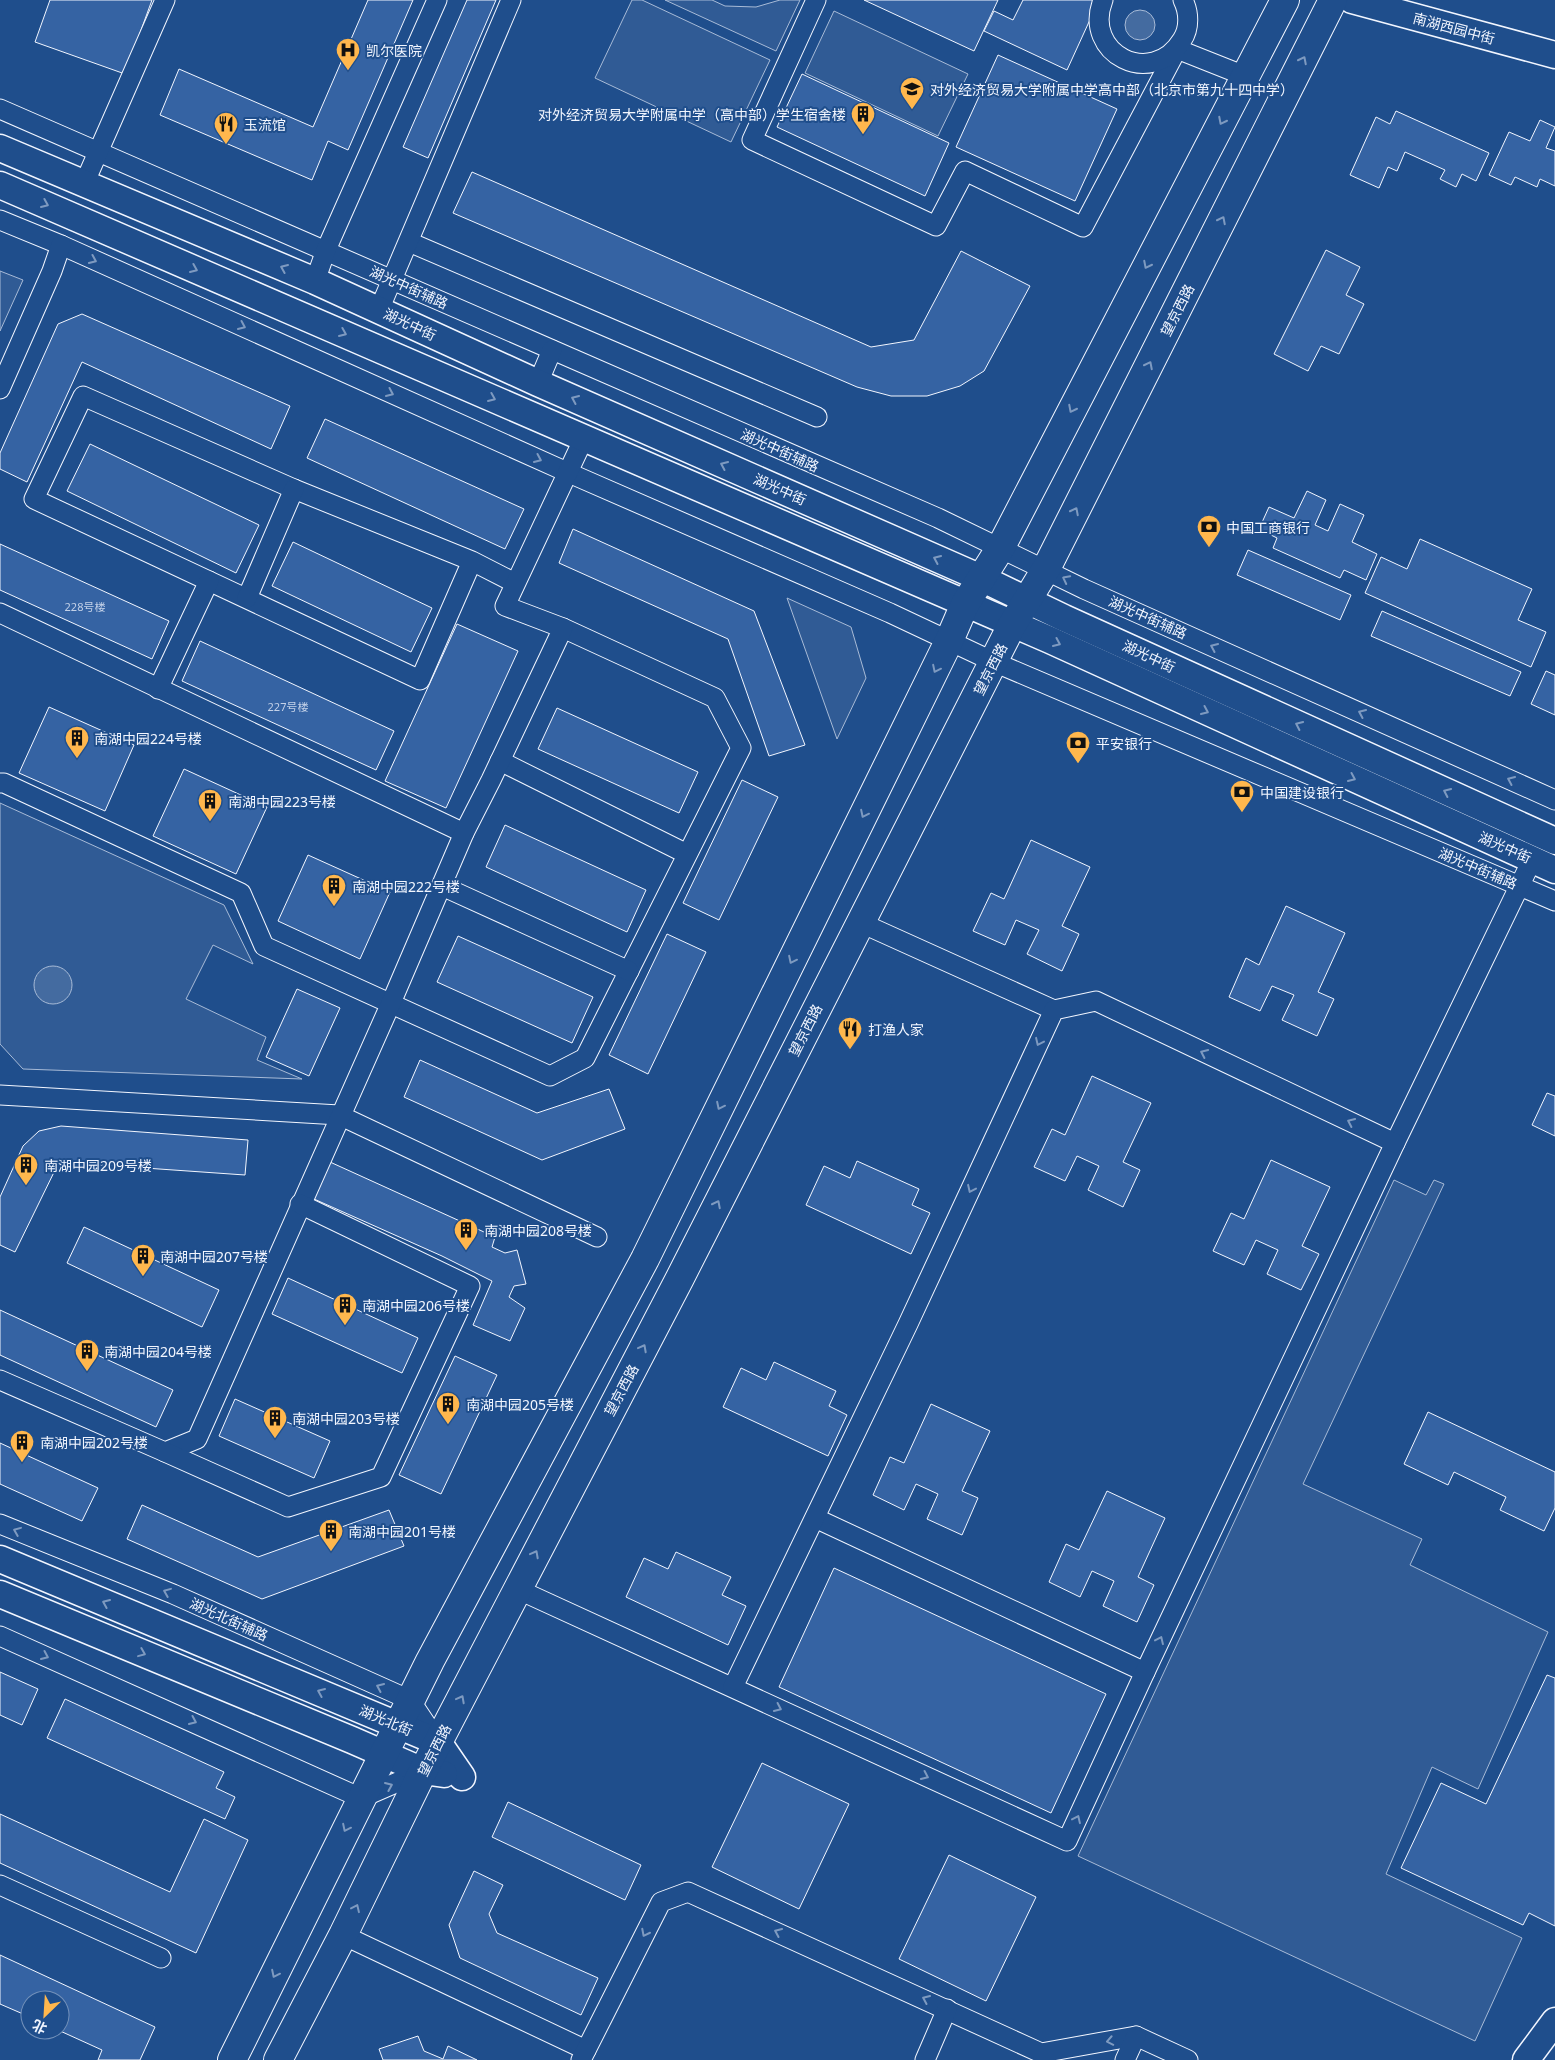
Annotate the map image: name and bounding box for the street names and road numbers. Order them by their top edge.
street label: 南湖西园中街 [1411,8,1497,48]
street label: 湖光中街辅路 [367,261,451,313]
street label: 望京西路 [1156,281,1198,339]
street label: 湖光中街 [381,304,439,344]
street label: 湖光中街辅路 [738,424,822,476]
street label: 湖光中街 [751,469,809,509]
street label: 湖光中街辅路 [1106,591,1190,643]
street label: 湖光中街 [1120,636,1178,676]
street label: 望京西路 [969,640,1011,698]
street label: 湖光中街 [1476,827,1534,867]
street label: 湖光中街辅路 [1436,843,1520,893]
street label: 望京西路 [784,1001,826,1059]
street label: 望京西路 [599,1361,643,1419]
street label: 湖光北街辅路 [187,1593,271,1645]
street label: 湖光北街 [357,1700,415,1740]
street label: 望京西路 [413,1721,455,1779]

